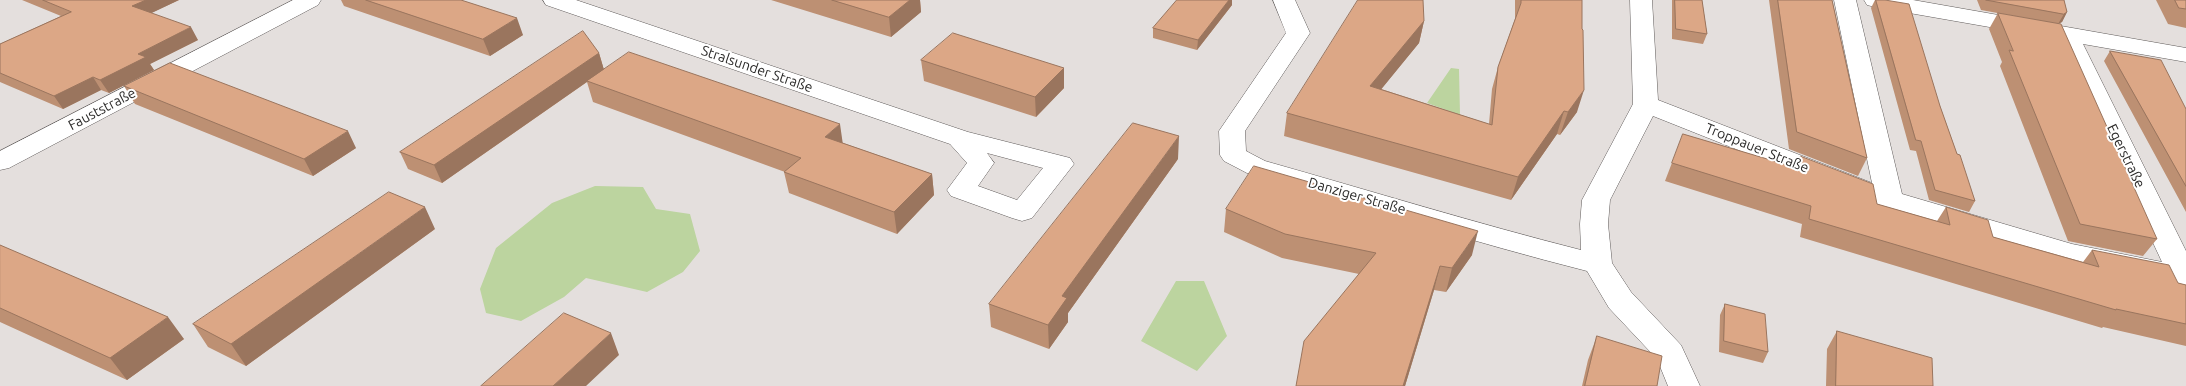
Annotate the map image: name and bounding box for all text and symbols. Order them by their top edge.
street label: Stralsunder Straße [699,42,815,96]
street label: Fauststraße [65,84,139,134]
street label: Troppauer Straße [1703,120,1811,176]
street label: Egerstraße [2103,121,2149,191]
street label: Danziger Straße [1306,174,1408,218]

